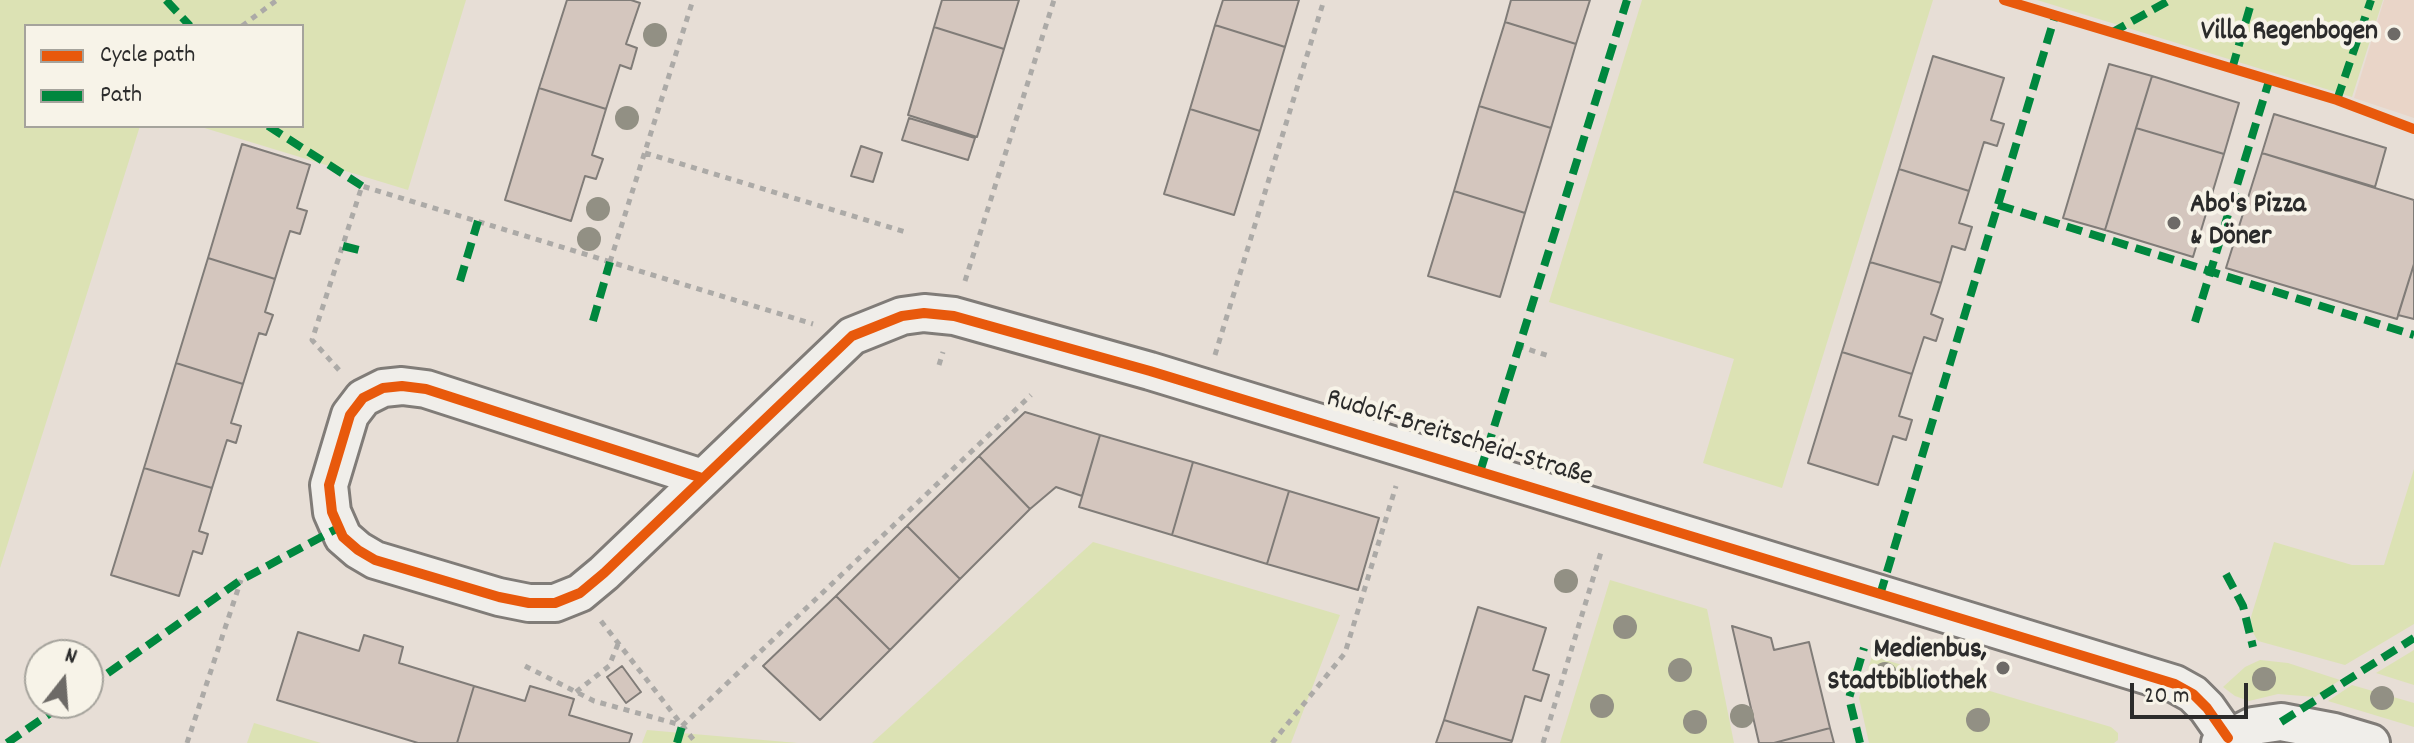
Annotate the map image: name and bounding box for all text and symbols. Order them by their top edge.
place label: Villa Regenbogen [2201,17,2378,51]
legend [24,24,304,128]
marker: Villa Regenbogen [2385,25,2403,43]
text: Cycle path [100,39,195,73]
text: Path [100,79,142,113]
place label: Abo's Pizza & Döner [2190,190,2306,256]
marker: Abo's Pizza & Döner [2165,214,2183,232]
street label: Rudolf-Breitscheid-Straße [1322,383,1596,497]
place label: Medienbus, Stadtbibliothek [1827,635,1987,701]
north arrow [24,639,104,719]
text: N [61,641,80,674]
marker: Medienbus, Stadtbibliothek [1994,659,2012,677]
scale bar [2134,667,2252,717]
text: 20 m [2144,680,2190,714]

